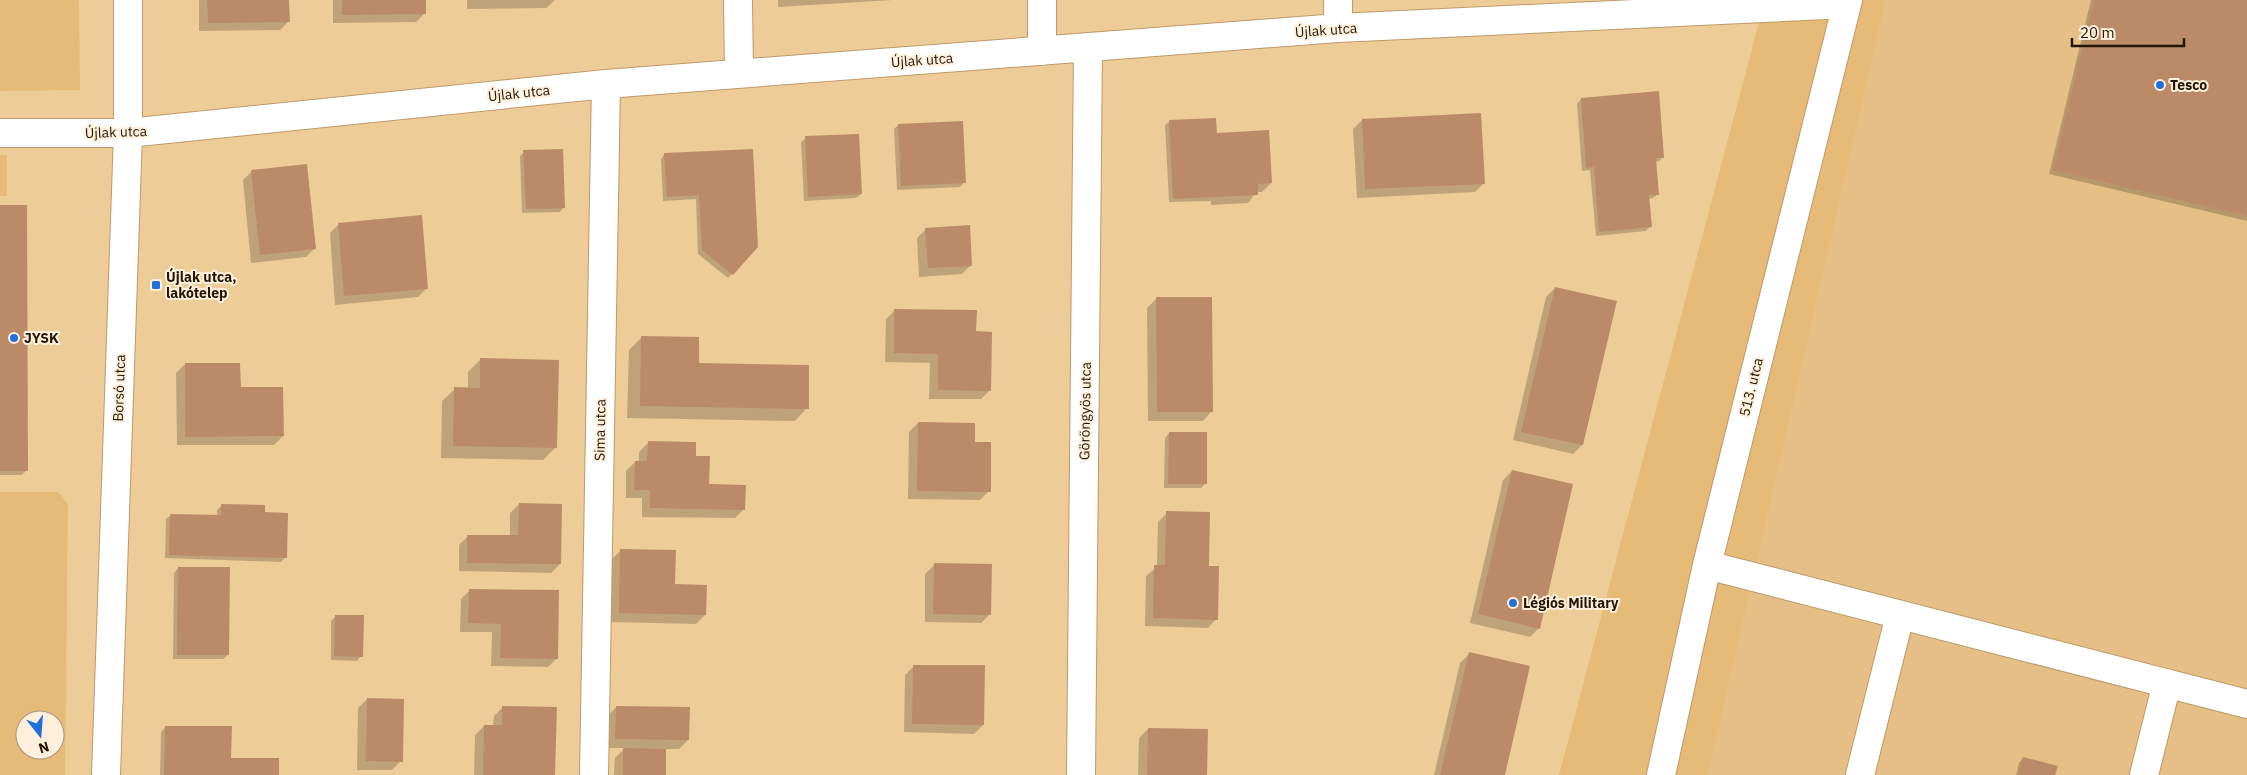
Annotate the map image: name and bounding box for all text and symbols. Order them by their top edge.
scale bar [2072,15,2184,47]
street label: Újlak utca [1294,18,1358,41]
text: 20 m [2080,23,2115,42]
street label: Újlak utca [890,48,954,71]
place label: Tesco [2170,76,2207,94]
marker: Tesco [2154,79,2166,91]
street label: Újlak utca [487,80,551,105]
street label: Újlak utca [85,121,148,142]
place label: Újlak utca, lakótelep [166,267,237,302]
marker: Újlak utca, lakótelep [150,279,162,291]
place label: JYSK [24,329,59,347]
marker: JYSK [8,332,20,344]
street label: Borsó utca [109,353,129,422]
street label: 513. utca [1735,355,1767,418]
street label: Göröngyös utca [1075,361,1095,460]
street label: Sima utca [590,398,610,461]
place label: Légiós Military [1523,594,1619,612]
marker: Légiós Military [1507,597,1519,609]
north arrow [15,710,65,760]
text: N [36,737,51,758]

